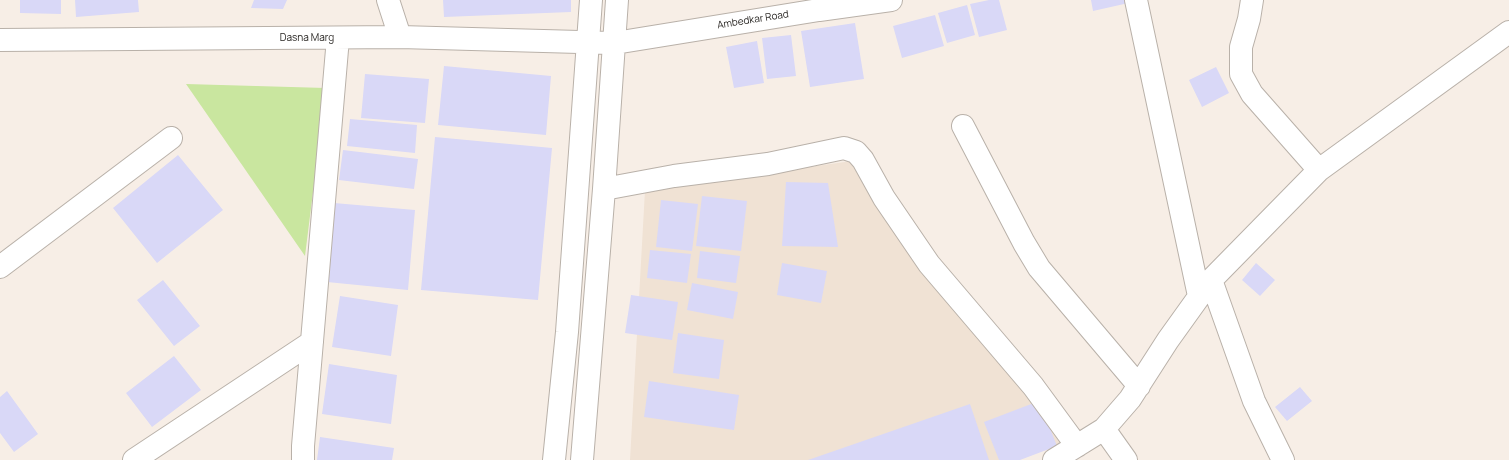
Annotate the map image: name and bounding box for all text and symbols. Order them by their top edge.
street label: Ambedkar Road [716,8,790,32]
street label: Dasna Marg [280,32,334,44]

